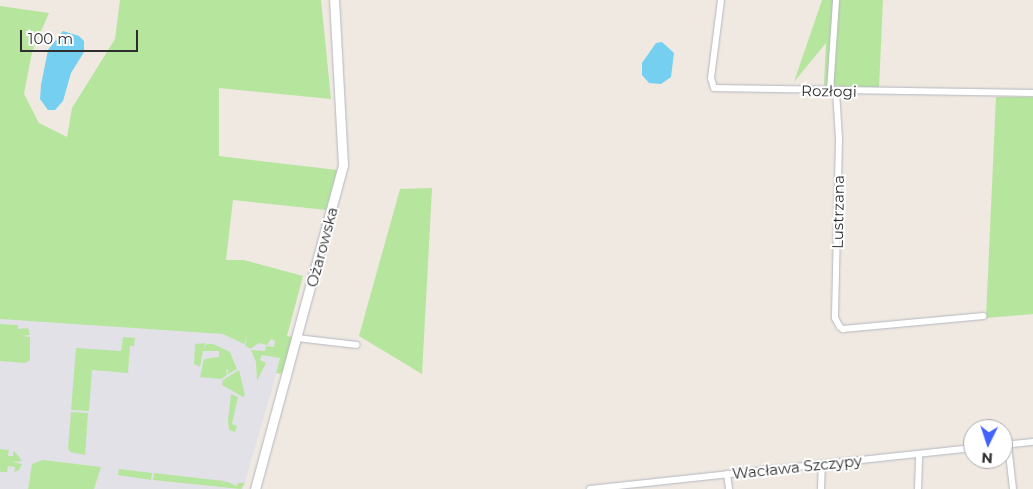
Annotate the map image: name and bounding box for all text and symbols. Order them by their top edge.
scale bar [22,20,140,52]
text: 100 m [28,29,73,48]
street label: Rozłogi [801,82,857,100]
street label: Lustrzana [828,175,848,249]
street label: Ożarowska [303,205,341,289]
north arrow [963,419,1013,469]
text: N [981,449,993,467]
street label: Wacława Szczypy [731,451,863,483]

